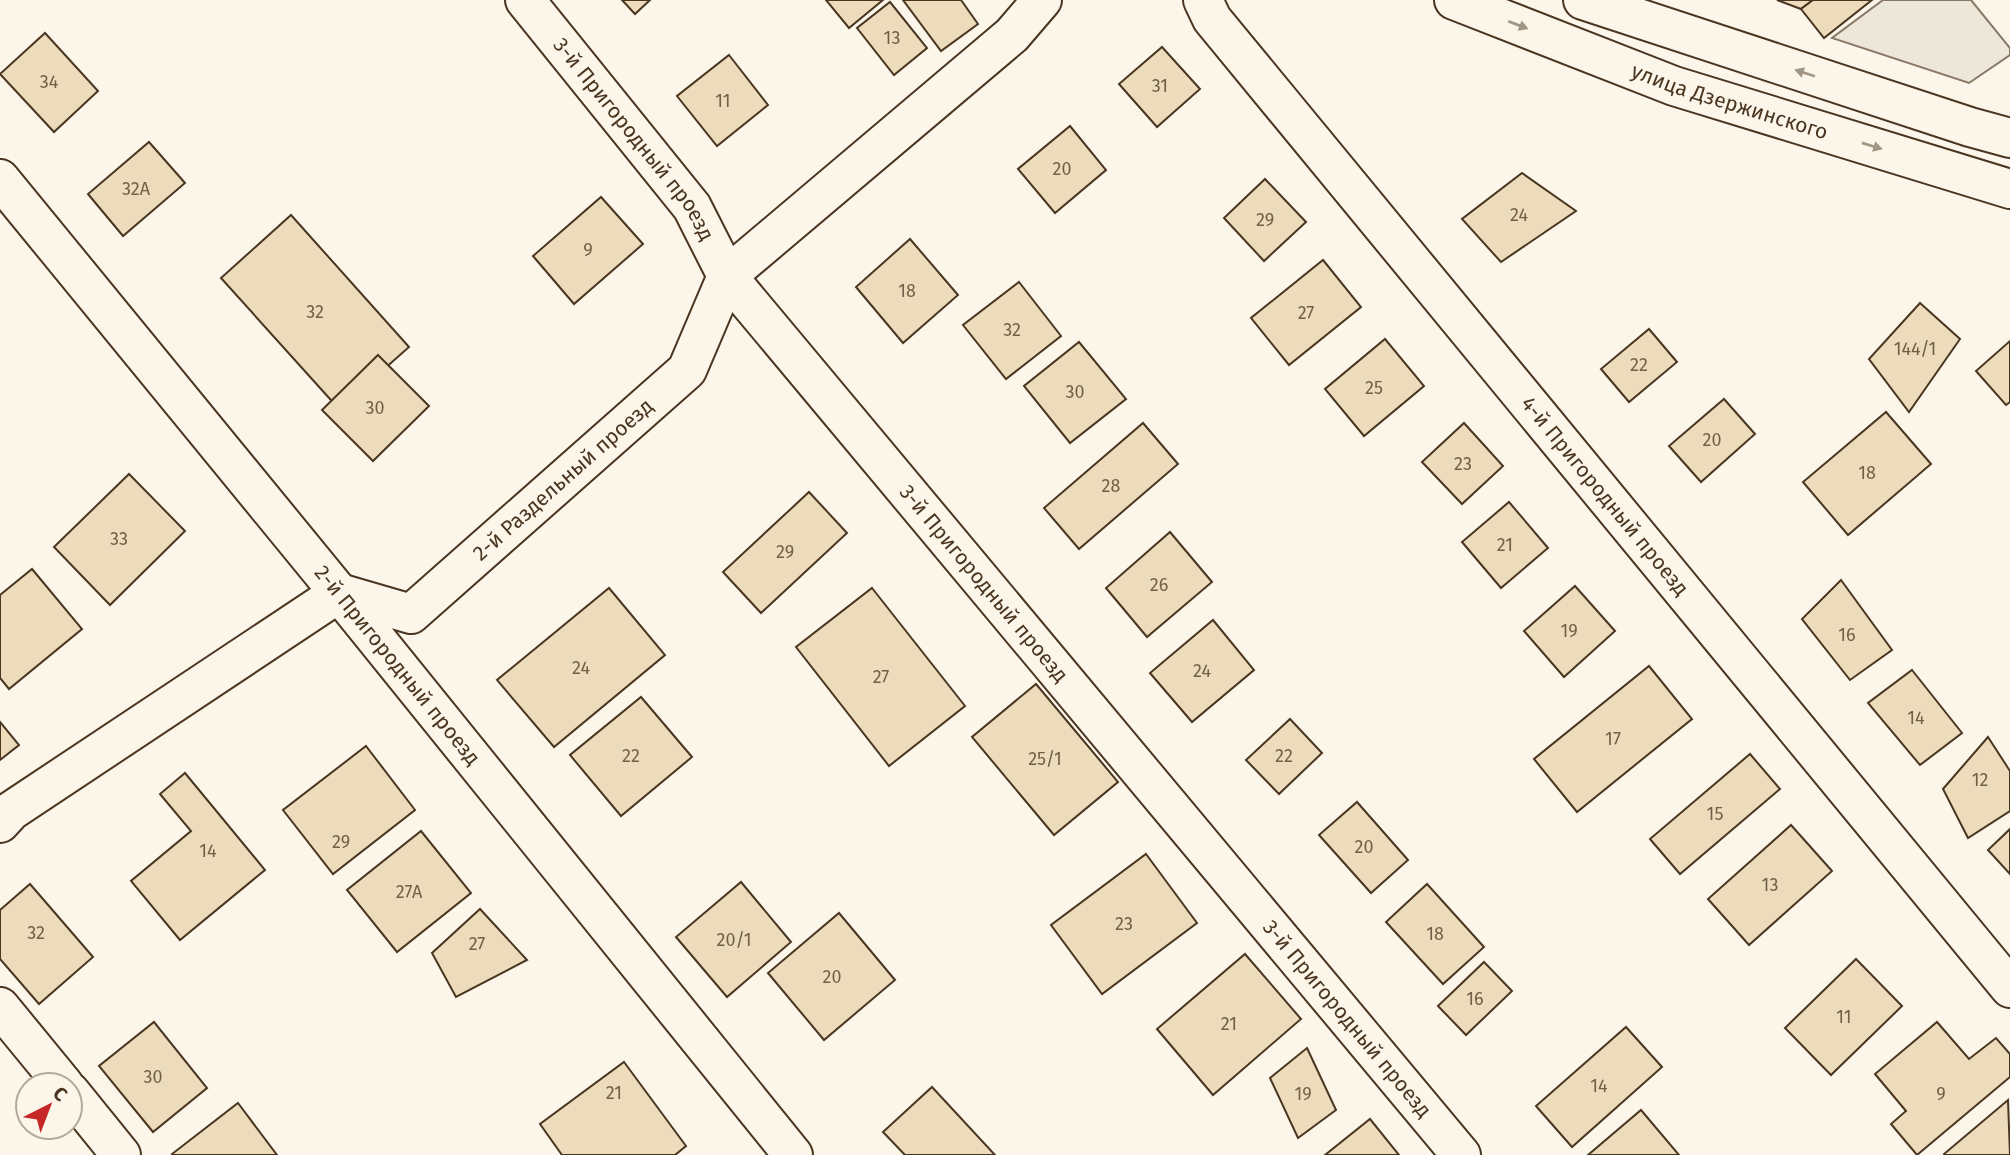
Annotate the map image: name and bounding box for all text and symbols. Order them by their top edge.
one-way arrow [1507,19,1528,30]
house number: 13 [884,27,900,49]
street label: 3-й Пригородный проезд [548,32,720,245]
street label: улица Дзержинского [1628,58,1831,145]
one-way arrow [1794,67,1815,78]
house number: 34 [40,71,59,93]
house number: 31 [1152,75,1168,97]
house number: 11 [715,90,731,112]
one-way arrow [1862,142,1883,152]
house number: 20 [1053,158,1071,180]
house number: 32А [122,178,151,200]
house number: 24 [1510,204,1528,226]
house number: 29 [1256,209,1274,231]
house number: 9 [583,239,593,261]
house number: 18 [898,280,916,302]
house number: 32 [306,301,324,323]
house number: 27 [1298,302,1314,324]
house number: 32 [1003,319,1021,341]
house number: 144/1 [1894,338,1936,360]
house number: 22 [1630,354,1648,376]
house number: 25 [1365,377,1383,399]
house number: 30 [1065,381,1085,403]
street label: 4-й Пригородный проезд [1515,391,1694,601]
street label: 2-й Раздельный проезд [468,393,658,566]
house number: 30 [365,397,385,419]
house number: 20 [1703,429,1721,451]
house number: 23 [1454,453,1472,475]
house number: 18 [1858,462,1876,484]
house number: 28 [1102,475,1120,497]
street label: 3-й Пригородный проезд [894,479,1074,688]
house number: 33 [110,528,128,550]
house number: 21 [1497,534,1513,556]
house number: 29 [776,541,794,563]
street label: 2-й Пригородный проезд [309,560,486,770]
house number: 26 [1150,574,1168,596]
house number: 19 [1560,620,1578,642]
house number: 16 [1838,624,1856,646]
house number: 24 [572,657,590,679]
house number: 24 [1193,660,1211,682]
house number: 27 [873,666,889,688]
house number: 14 [1907,707,1925,729]
house number: 17 [1605,728,1621,750]
house number: 22 [622,745,640,767]
house number: 22 [1275,745,1293,767]
house number: 25/1 [1028,748,1062,770]
house number: 12 [1972,769,1988,791]
house number: 15 [1707,803,1723,825]
house number: 29 [332,831,350,853]
house number: 20 [1355,836,1373,858]
house number: 14 [199,840,217,862]
house number: 13 [1762,874,1778,896]
house number: 27А [396,881,423,903]
house number: 23 [1115,913,1133,935]
street label: 3-й Пригородный проезд [1257,915,1437,1123]
house number: 32 [27,922,45,944]
house number: 18 [1426,923,1444,945]
house number: 20/1 [716,929,752,951]
house number: 27 [469,933,485,955]
house number: 20 [823,966,841,988]
house number: 16 [1466,988,1484,1010]
house number: 11 [1836,1006,1852,1028]
house number: 21 [1221,1013,1237,1035]
house number: 30 [143,1066,163,1088]
north arrow [14,1071,84,1141]
house number: 14 [1590,1075,1608,1097]
text: С [48,1082,72,1106]
house number: 21 [606,1082,622,1104]
house number: 19 [1294,1083,1312,1105]
house number: 9 [1936,1083,1946,1105]

